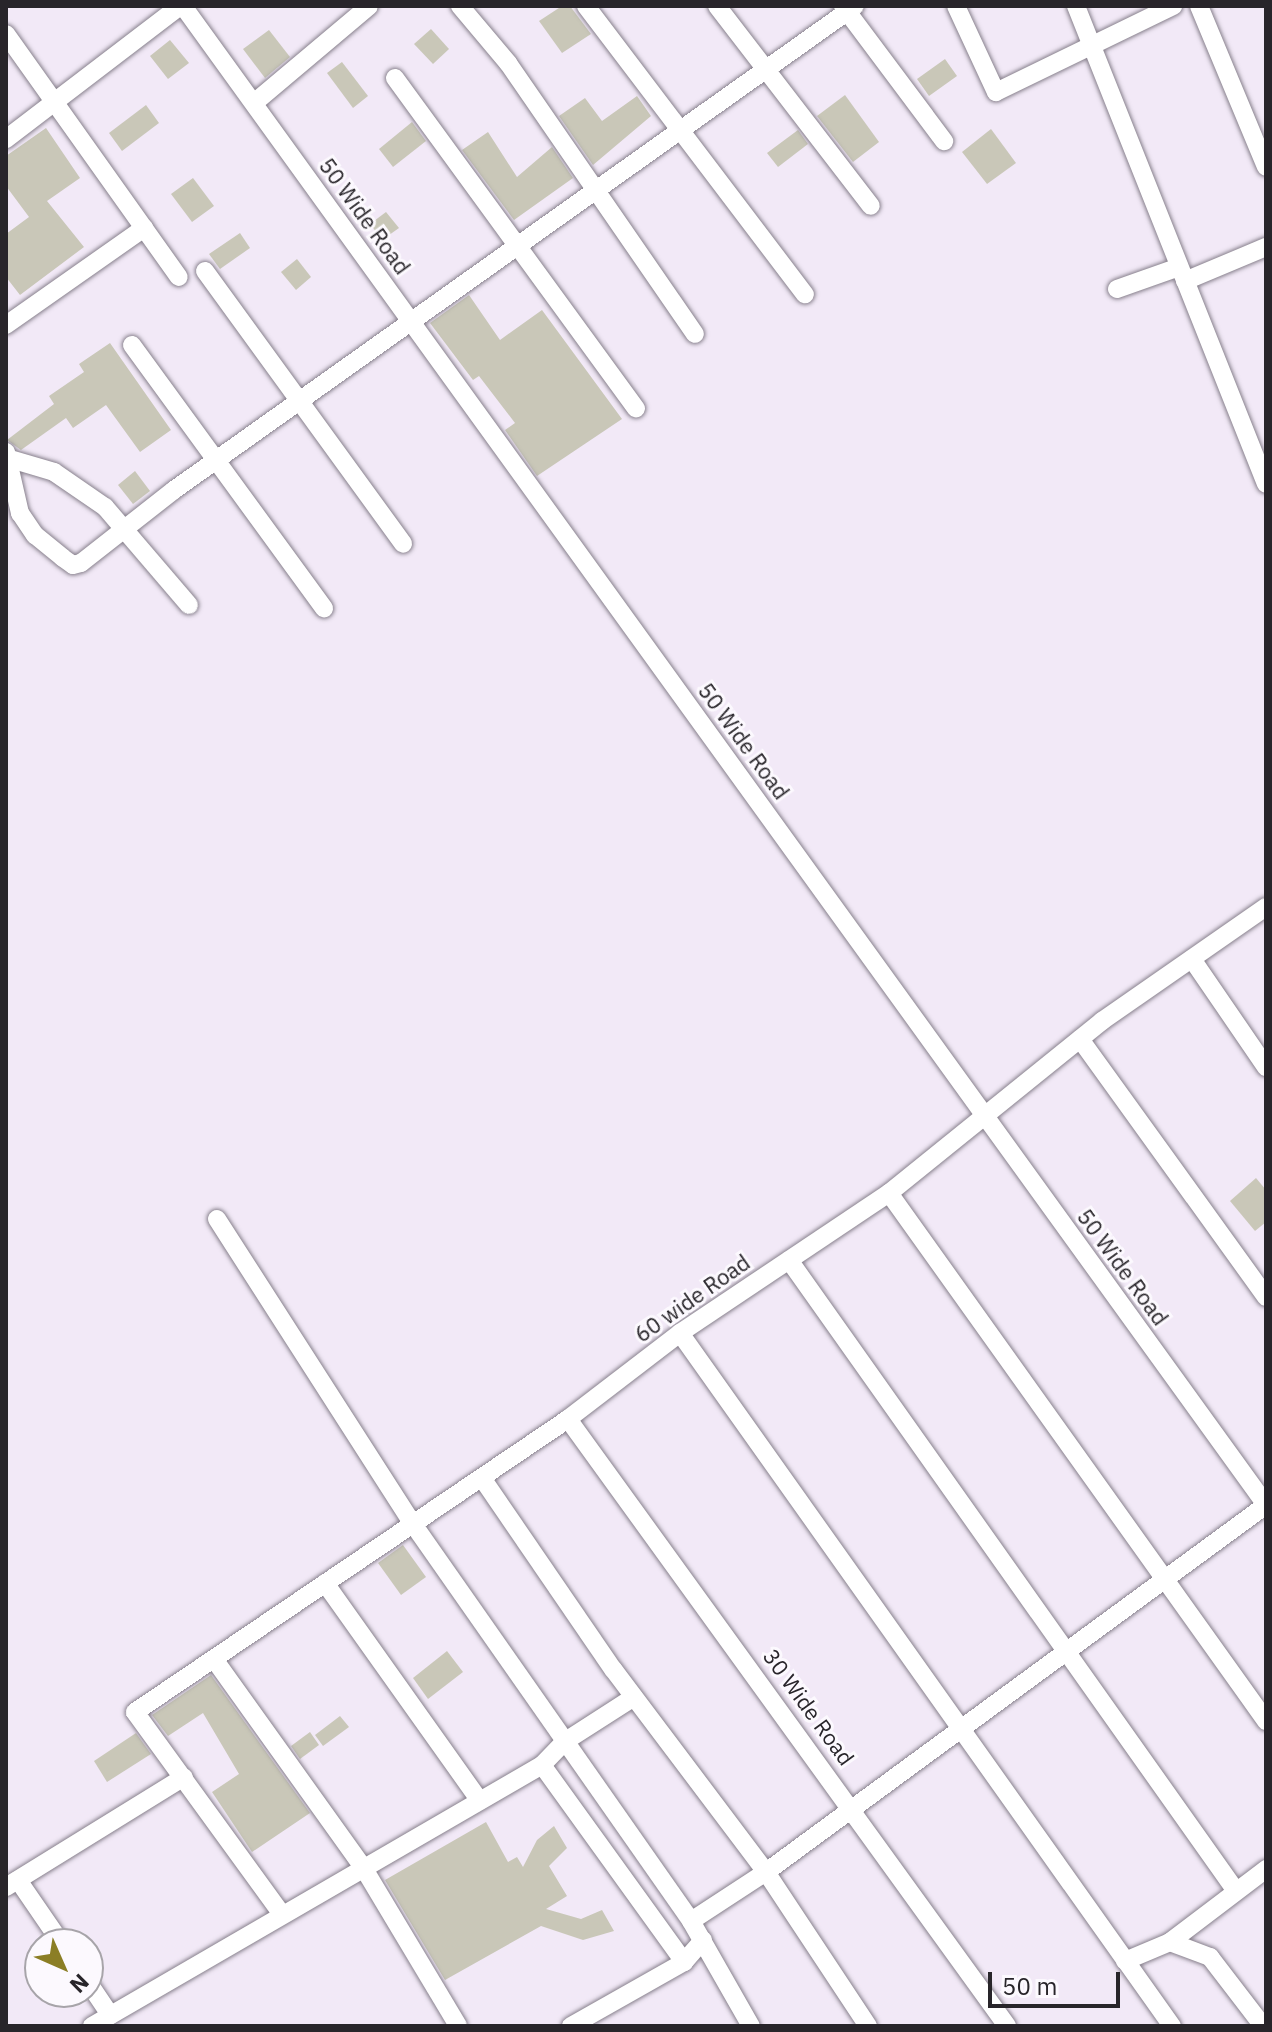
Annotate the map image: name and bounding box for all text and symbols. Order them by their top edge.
street label: 50 Wide Road [314,153,416,279]
street label: 50 Wide Road [693,678,795,804]
street label: 50 Wide Road [1072,1204,1174,1330]
street label: 60 wide Road [629,1249,755,1347]
street label: 30 Wide Road [758,1644,860,1770]
north arrow [24,1928,104,2008]
scale bar [992,1956,1124,2006]
text: N [64,1968,96,2000]
text: 50 m [1002,1970,1057,2002]

